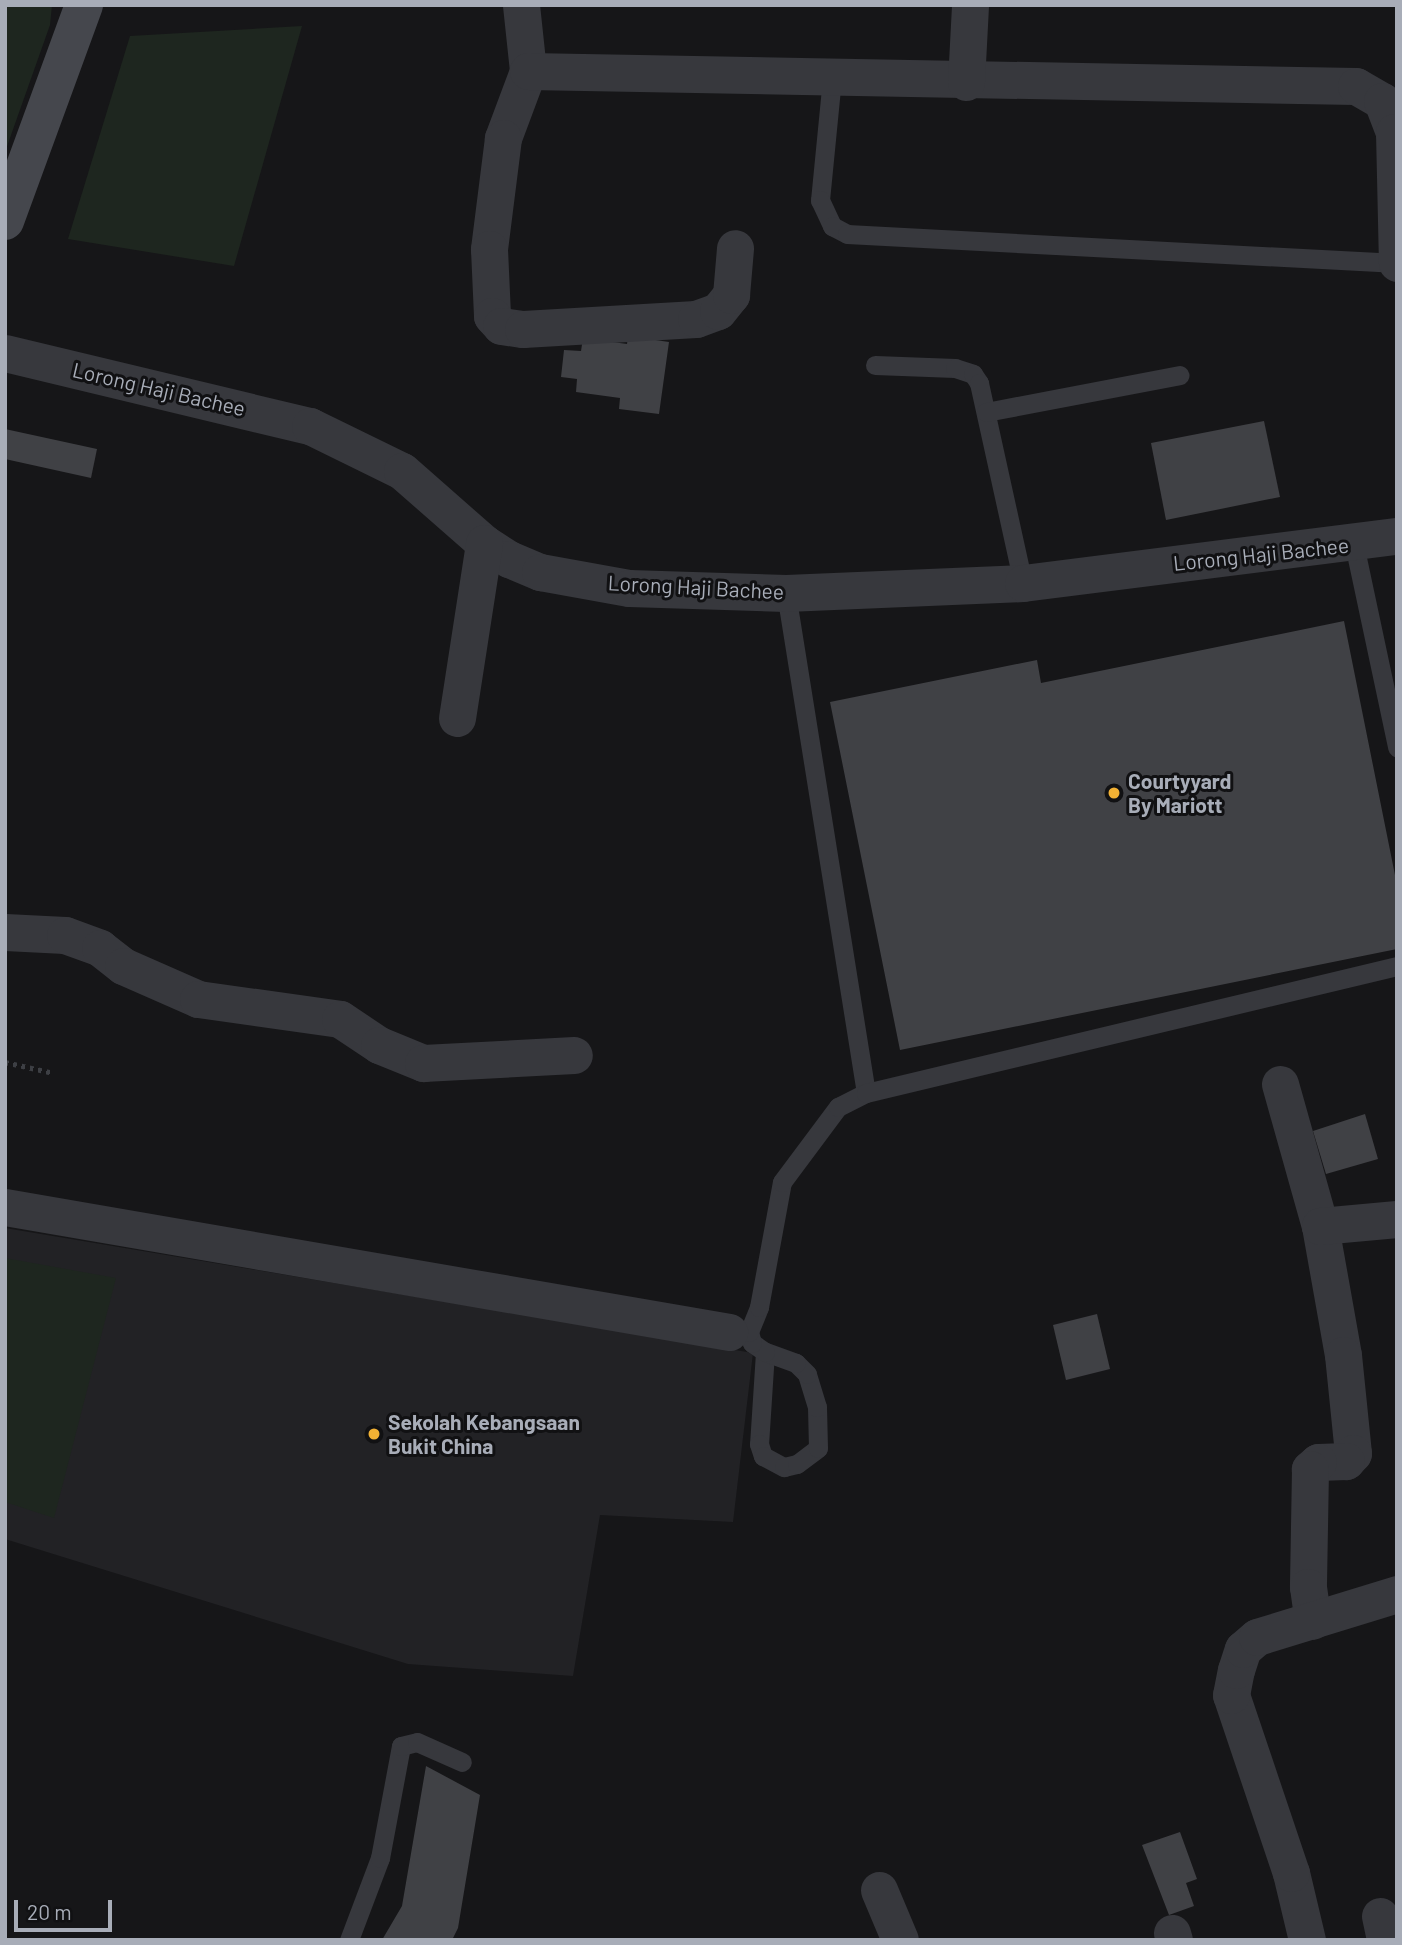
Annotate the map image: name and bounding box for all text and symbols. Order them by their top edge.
street label: Lorong Haji Bachee [70,357,248,421]
street label: Lorong Haji Bachee [1172,532,1350,576]
street label: Lorong Haji Bachee [607,570,785,604]
place label: Courtyyard By Mariott [1128,768,1231,818]
marker: Courtyyard By Mariott [1106,785,1122,801]
place label: Sekolah Kebangsaan Bukit China [388,1409,580,1459]
marker: Sekolah Kebangsaan Bukit China [366,1426,382,1442]
scale bar [18,1885,116,1929]
text: 20 m [27,1899,72,1924]

